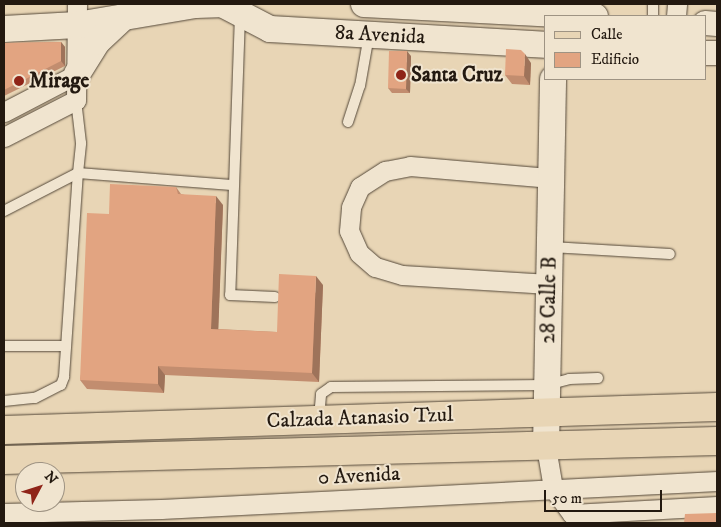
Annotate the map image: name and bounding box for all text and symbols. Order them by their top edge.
legend [544,15,706,80]
street label: 8a Avenida [334,20,426,50]
text: Calle [591,25,623,44]
text: Edificio [591,50,639,69]
place label: Santa Cruz [411,62,503,88]
place label: Mirage [29,68,89,94]
marker: Santa Cruz [395,69,407,81]
marker: Mirage [13,75,25,87]
street label: 28 Calle B [536,256,562,344]
street label: Calzada Atanasio Tzul [266,402,454,434]
street label: 0 Avenida [317,461,401,491]
north arrow [15,462,65,512]
text: N [40,468,61,488]
scale bar [546,480,664,512]
text: 50 m [552,489,582,508]

